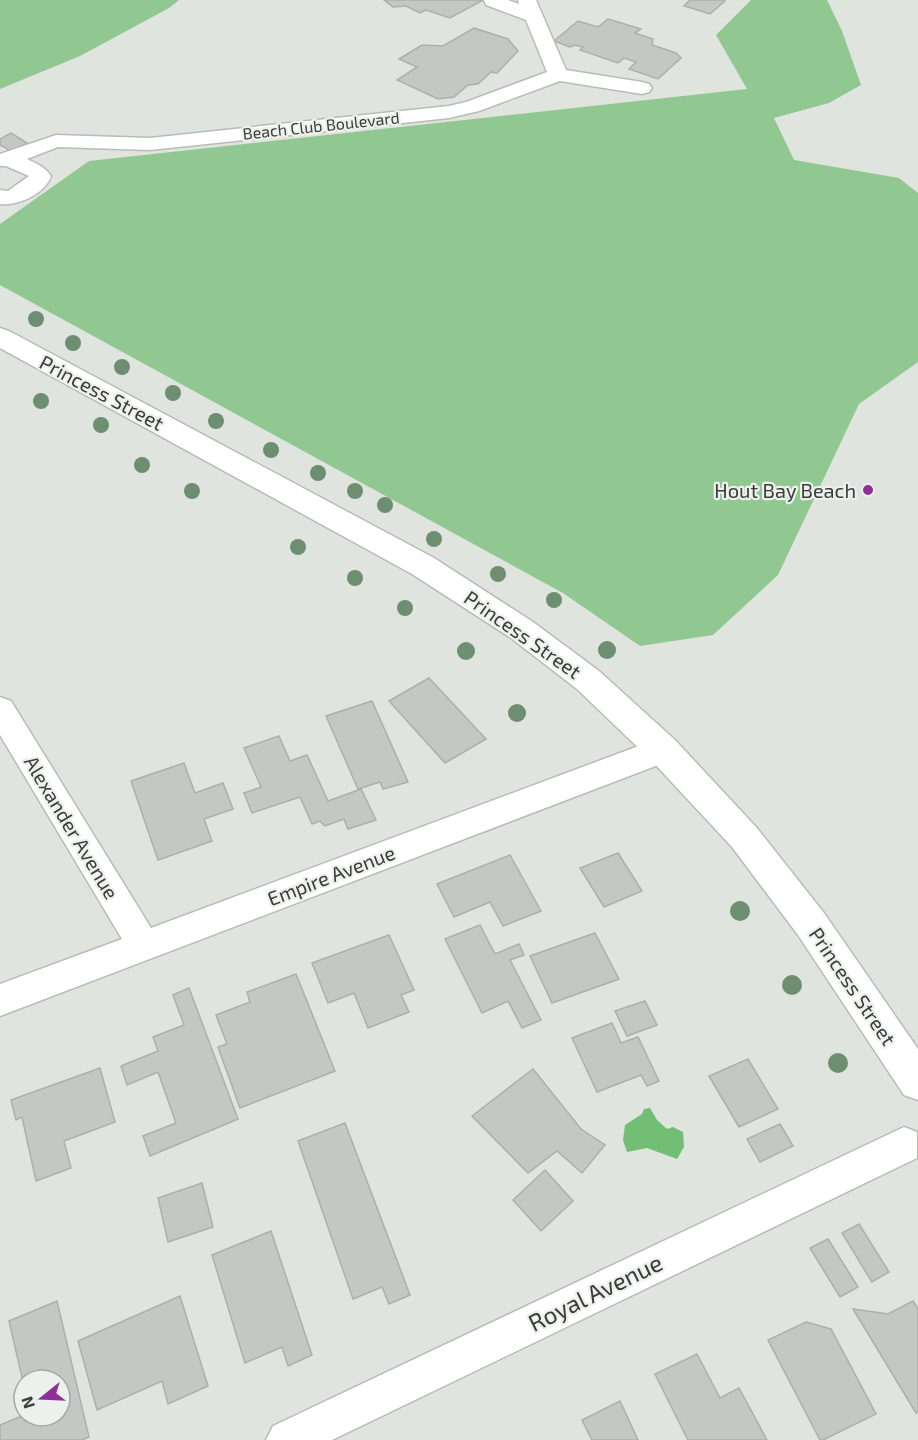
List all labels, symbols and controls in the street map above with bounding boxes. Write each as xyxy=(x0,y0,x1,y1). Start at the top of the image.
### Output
street label: Beach Club Boulevard xyxy=(242,107,400,143)
street label: Princess Street xyxy=(36,349,169,435)
place label: Hout Bay Beach xyxy=(714,478,856,502)
marker: Hout Bay Beach xyxy=(861,483,875,497)
street label: Princess Street xyxy=(460,585,586,683)
street label: Alexander Avenue xyxy=(20,751,124,903)
street label: Empire Avenue xyxy=(264,840,398,910)
street label: Princess Street xyxy=(805,922,901,1050)
street label: Royal Avenue xyxy=(523,1247,667,1337)
north arrow xyxy=(12,1368,72,1428)
text: N xyxy=(16,1394,38,1411)

